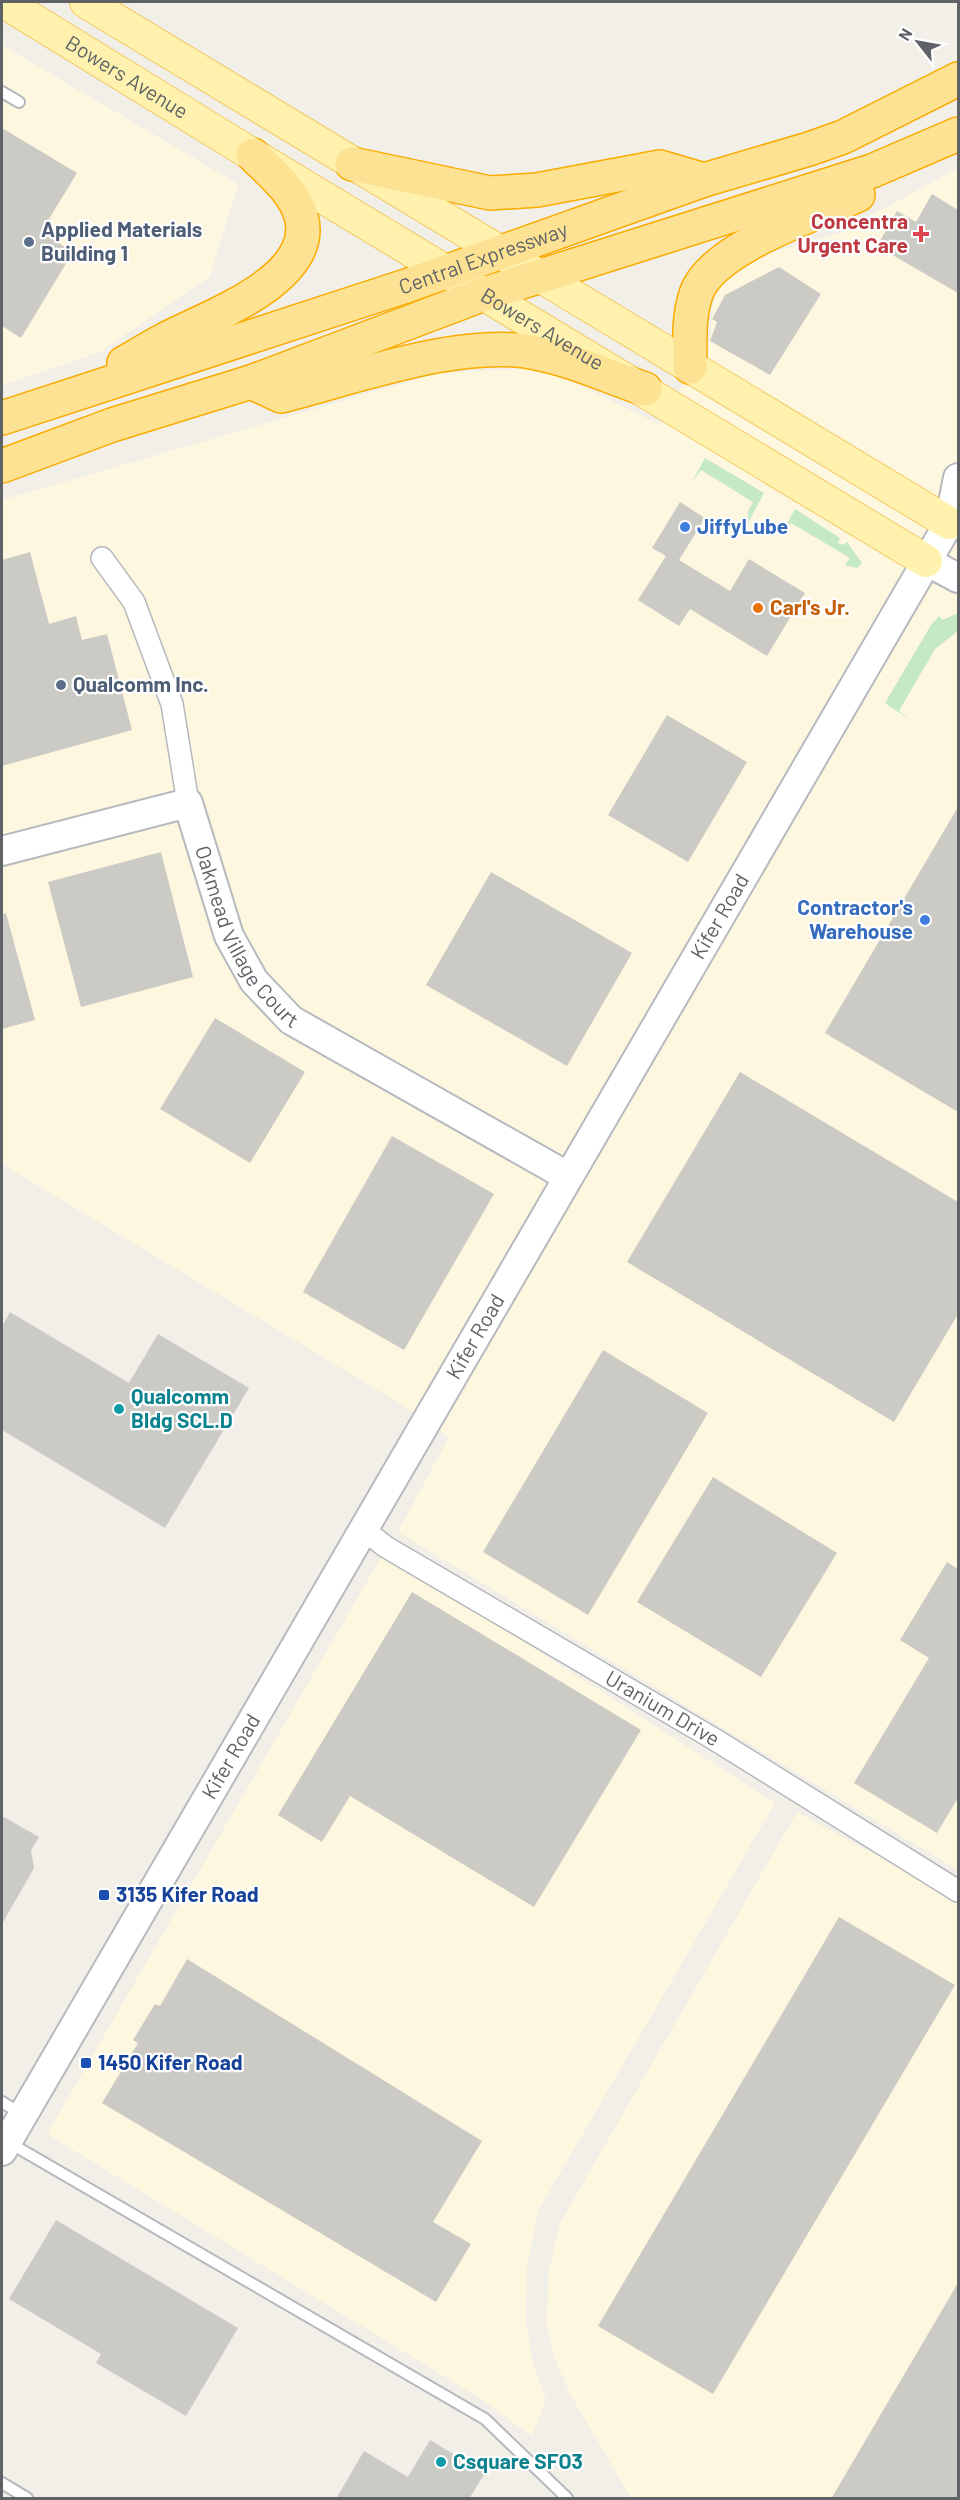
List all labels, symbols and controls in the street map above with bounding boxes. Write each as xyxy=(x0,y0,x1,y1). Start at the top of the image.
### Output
north arrow xyxy=(888,12,948,72)
text: N xyxy=(894,25,916,43)
street label: Bowers Avenue xyxy=(62,29,193,123)
place label: Concentra Urgent Care xyxy=(797,208,908,257)
street label: Central Expressway xyxy=(395,215,571,299)
place label: Applied Materials Building 1 xyxy=(41,216,202,265)
marker: Concentra Urgent Care xyxy=(912,225,930,243)
marker: Applied Materials Building 1 xyxy=(22,235,36,249)
street label: Bowers Avenue xyxy=(477,282,609,375)
place label: JiffyLube xyxy=(697,513,788,538)
marker: JiffyLube xyxy=(678,520,692,534)
place label: Carl's Jr. xyxy=(770,594,850,619)
marker: Carl's Jr. xyxy=(751,601,765,615)
place label: Qualcomm Inc. xyxy=(73,671,209,696)
marker: Qualcomm Inc. xyxy=(54,678,68,692)
street label: Oakmead Village Court xyxy=(191,842,303,1032)
street label: Kifer Road xyxy=(684,869,753,963)
place label: Contractor's Warehouse xyxy=(797,894,913,943)
marker: Contractor's Warehouse xyxy=(918,913,932,927)
street label: Kifer Road xyxy=(440,1289,509,1383)
place label: Qualcomm Bldg SCL.D xyxy=(131,1383,233,1432)
marker: Qualcomm Bldg SCL.D xyxy=(112,1402,126,1416)
street label: Uranium Drive xyxy=(601,1664,725,1751)
street label: Kifer Road xyxy=(195,1709,264,1803)
place label: 3135 Kifer Road xyxy=(116,1881,259,1906)
marker: 3135 Kifer Road xyxy=(97,1888,111,1902)
place label: 1450 Kifer Road xyxy=(98,2049,243,2074)
marker: 1450 Kifer Road xyxy=(79,2056,93,2070)
place label: Csquare SFO3 xyxy=(453,2448,583,2473)
marker: Csquare SFO3 xyxy=(434,2455,448,2469)

